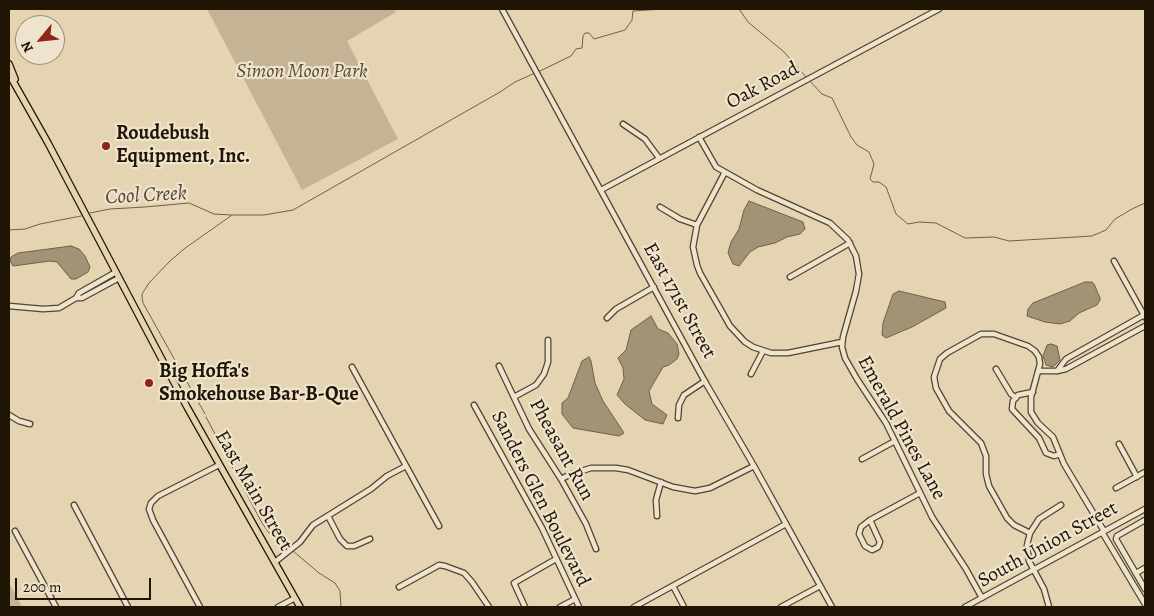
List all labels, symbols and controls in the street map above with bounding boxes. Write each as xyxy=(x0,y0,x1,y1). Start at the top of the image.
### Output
north arrow xyxy=(15,15,65,65)
text: N xyxy=(16,38,38,56)
street label: Oak Road xyxy=(723,57,803,115)
park label: Simon Moon Park xyxy=(236,60,368,84)
place label: Roudebush Equipment, Inc. xyxy=(116,122,250,169)
marker: Roudebush Equipment, Inc. xyxy=(100,140,112,152)
water label: Cool Creek xyxy=(105,181,187,211)
street label: East 171st Street xyxy=(637,239,721,363)
street label: Emerald Pines Lane xyxy=(851,352,951,504)
place label: Big Hoffa's Smokehouse Bar-B-Que xyxy=(159,360,359,407)
marker: Big Hoffa's Smokehouse Bar-B-Que xyxy=(143,377,155,389)
street label: Pheasant Run xyxy=(523,395,599,505)
street label: Sanders Glen Boulevard xyxy=(485,407,595,591)
street label: East Main Street xyxy=(209,426,297,556)
street label: South Union Street xyxy=(974,497,1122,593)
scale bar xyxy=(18,568,154,600)
text: 200 m xyxy=(23,577,62,597)

